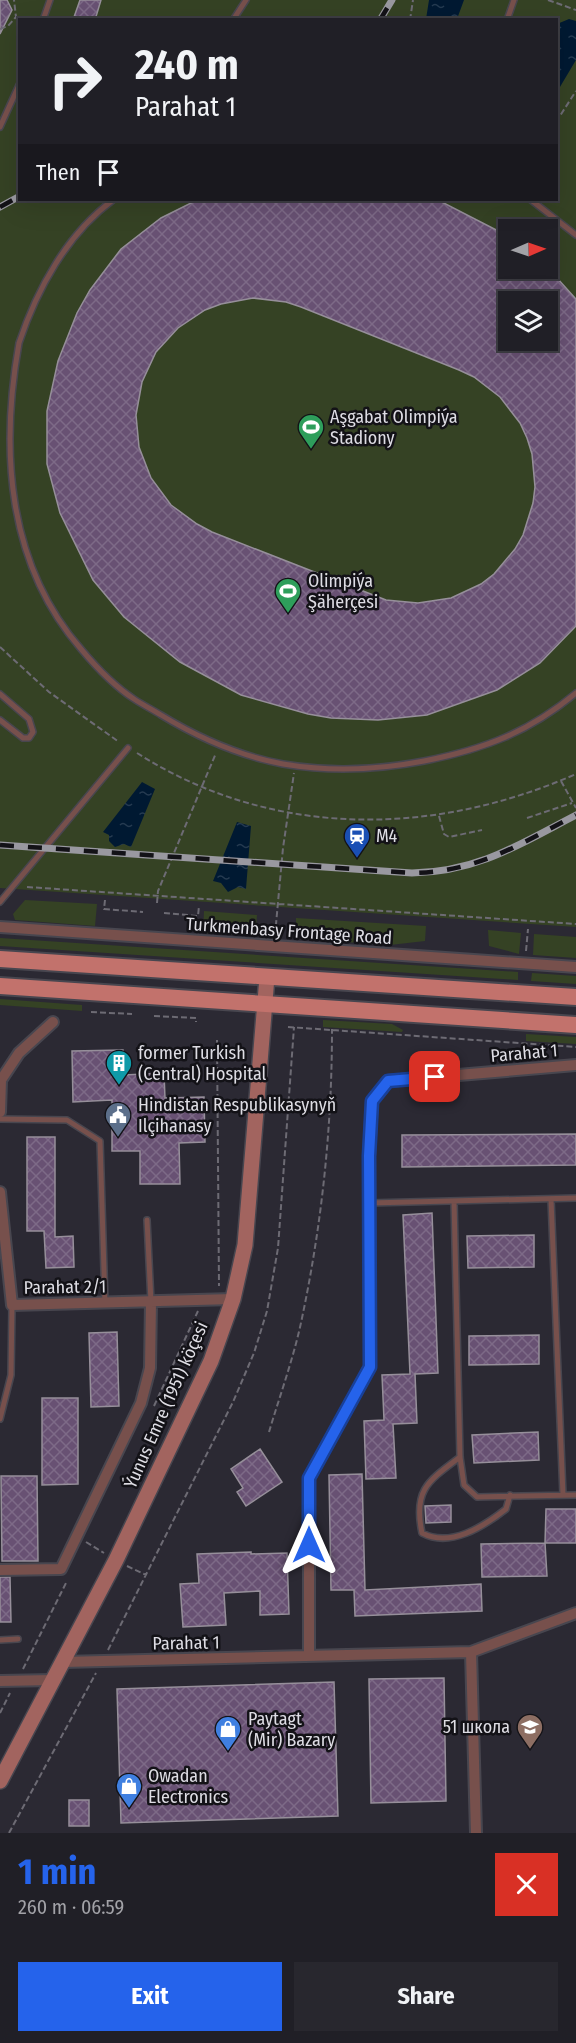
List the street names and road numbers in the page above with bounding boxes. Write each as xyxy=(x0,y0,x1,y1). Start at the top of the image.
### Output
street label: Turkmenbasy Frontage Road xyxy=(185,913,393,949)
street label: Parahat 1 xyxy=(490,1039,558,1067)
street label: Parahat 2/1 xyxy=(24,1275,106,1299)
street label: Ýunus Emre (1951) köçesi xyxy=(118,1318,213,1492)
street label: Parahat 1 xyxy=(152,1631,220,1655)

